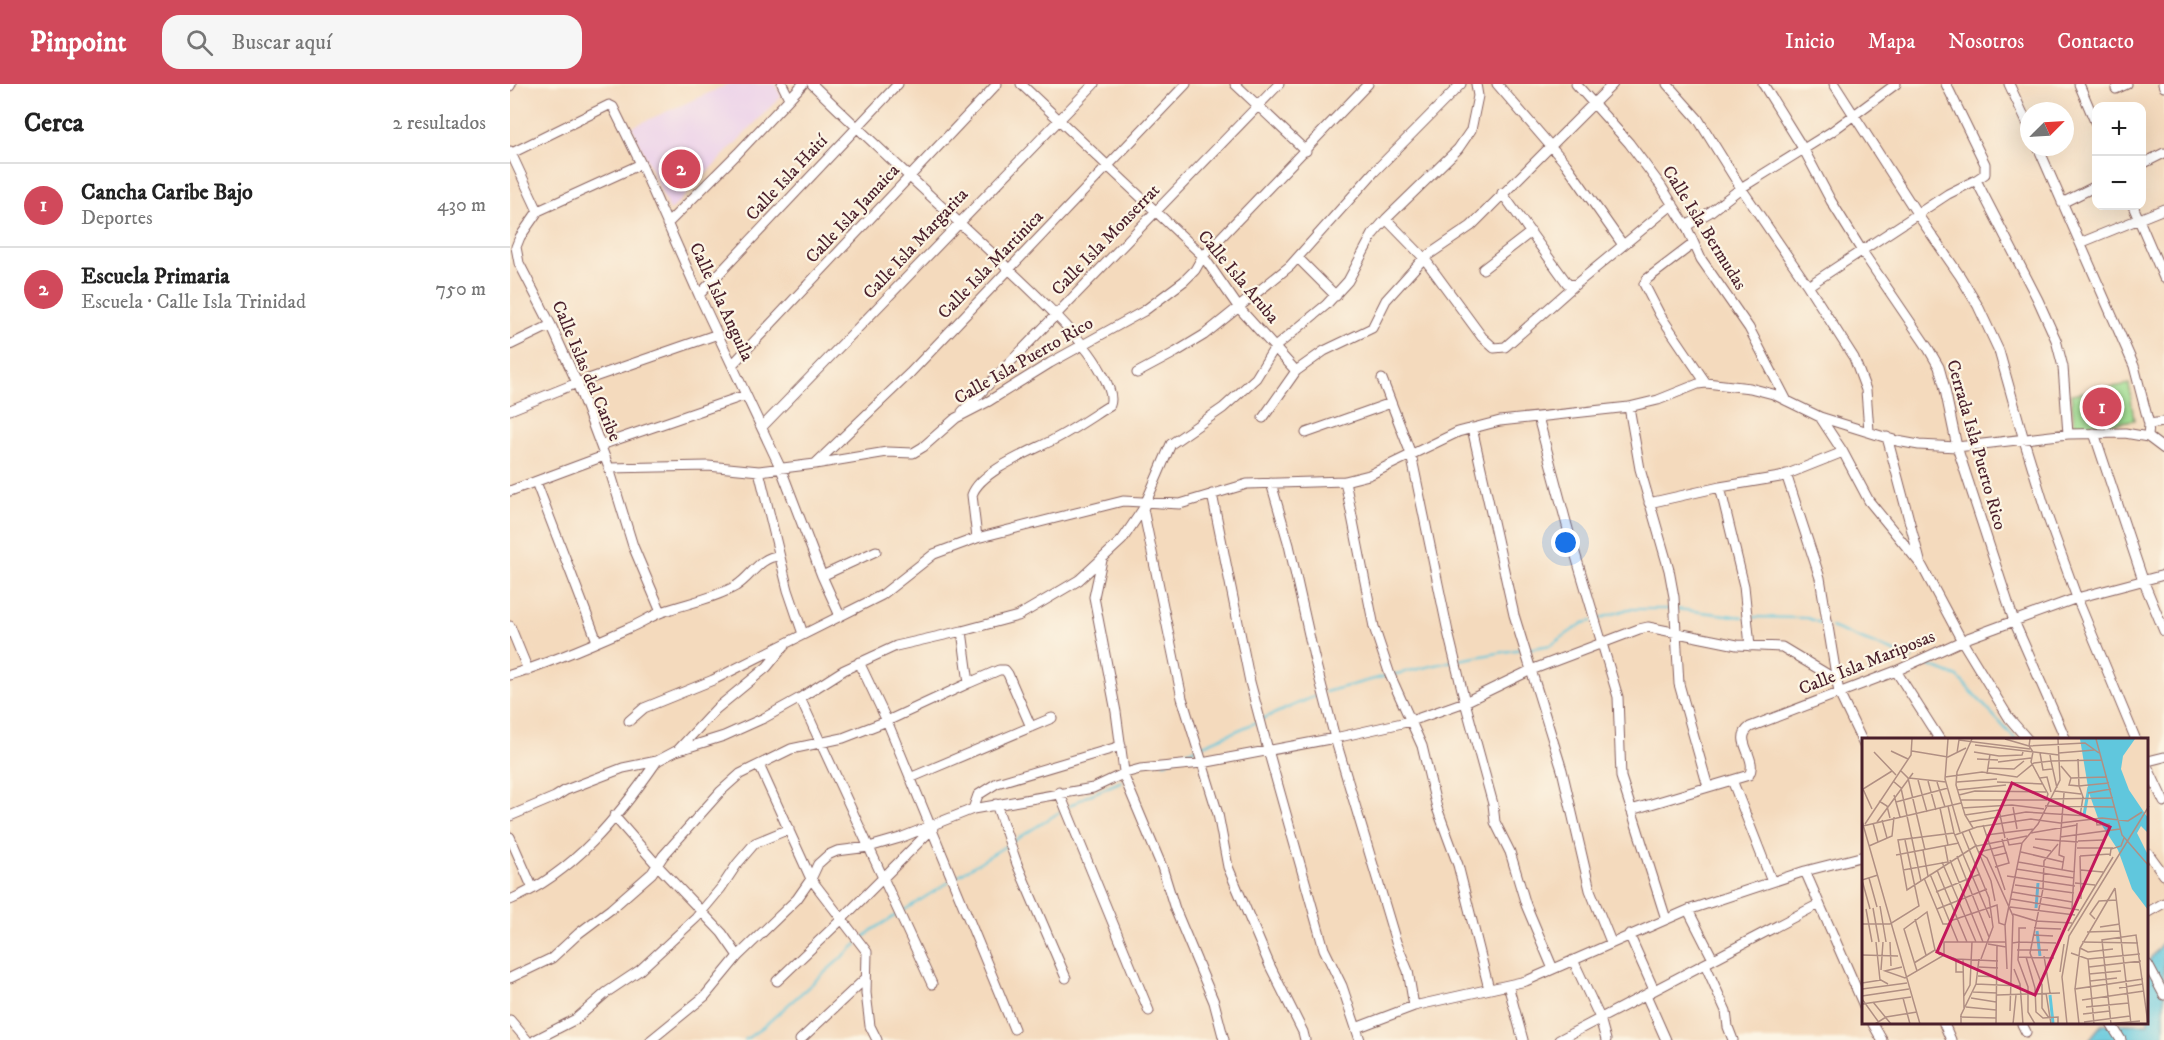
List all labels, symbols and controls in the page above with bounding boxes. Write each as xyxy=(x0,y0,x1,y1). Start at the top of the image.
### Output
search box xyxy=(162,15,582,69)
text: Pinpoint xyxy=(30,25,126,60)
icon: search xyxy=(183,26,216,59)
text: Buscar aquí xyxy=(231,29,332,56)
text: Inicio xyxy=(1785,29,1835,55)
text: Mapa xyxy=(1868,29,1915,55)
text: Nosotros xyxy=(1948,29,2024,55)
text: Contacto xyxy=(2057,29,2134,55)
north arrow xyxy=(2020,102,2074,156)
map controls xyxy=(2092,102,2146,210)
button: + xyxy=(2092,102,2146,156)
text: Cerca xyxy=(24,107,84,140)
text: 2 resultados xyxy=(393,111,486,136)
street label: Calle Isla Haití xyxy=(742,129,833,226)
pin: 2 xyxy=(662,146,700,191)
button: − xyxy=(2092,156,2146,210)
street label: Calle Isla Jamaica xyxy=(801,160,905,268)
street label: Calle Isla Bermudas xyxy=(1657,162,1751,294)
text: Cancha Caribe Bajo xyxy=(81,179,253,206)
street label: Calle Isla Monserrat xyxy=(1047,179,1165,300)
street label: Calle Isla Margarita xyxy=(859,184,973,304)
text: 1 xyxy=(40,193,47,218)
text: 430 m xyxy=(437,193,486,218)
text: Deportes xyxy=(81,206,153,231)
street label: Calle Isla Martinica xyxy=(934,206,1049,324)
street label: Calle Isla Aruba xyxy=(1193,226,1284,328)
street label: Calle Isla Anguila xyxy=(684,239,758,365)
text: Escuela Primaria xyxy=(81,263,230,290)
text: 2 xyxy=(39,277,48,302)
text: 750 m xyxy=(436,277,486,302)
text: Escuela · Calle Isla Trinidad xyxy=(81,290,306,315)
street label: Calle Islas del Caribe xyxy=(546,297,626,445)
street label: Calle Isla Puerto Rico xyxy=(951,312,1098,410)
street label: Cerrada Isla Puerto Rico xyxy=(1941,357,2011,533)
pin: 1 xyxy=(2082,384,2122,430)
your location xyxy=(1551,528,1580,557)
street label: Calle Isla Mariposas xyxy=(1796,626,1938,700)
inset map xyxy=(1862,738,2149,1025)

